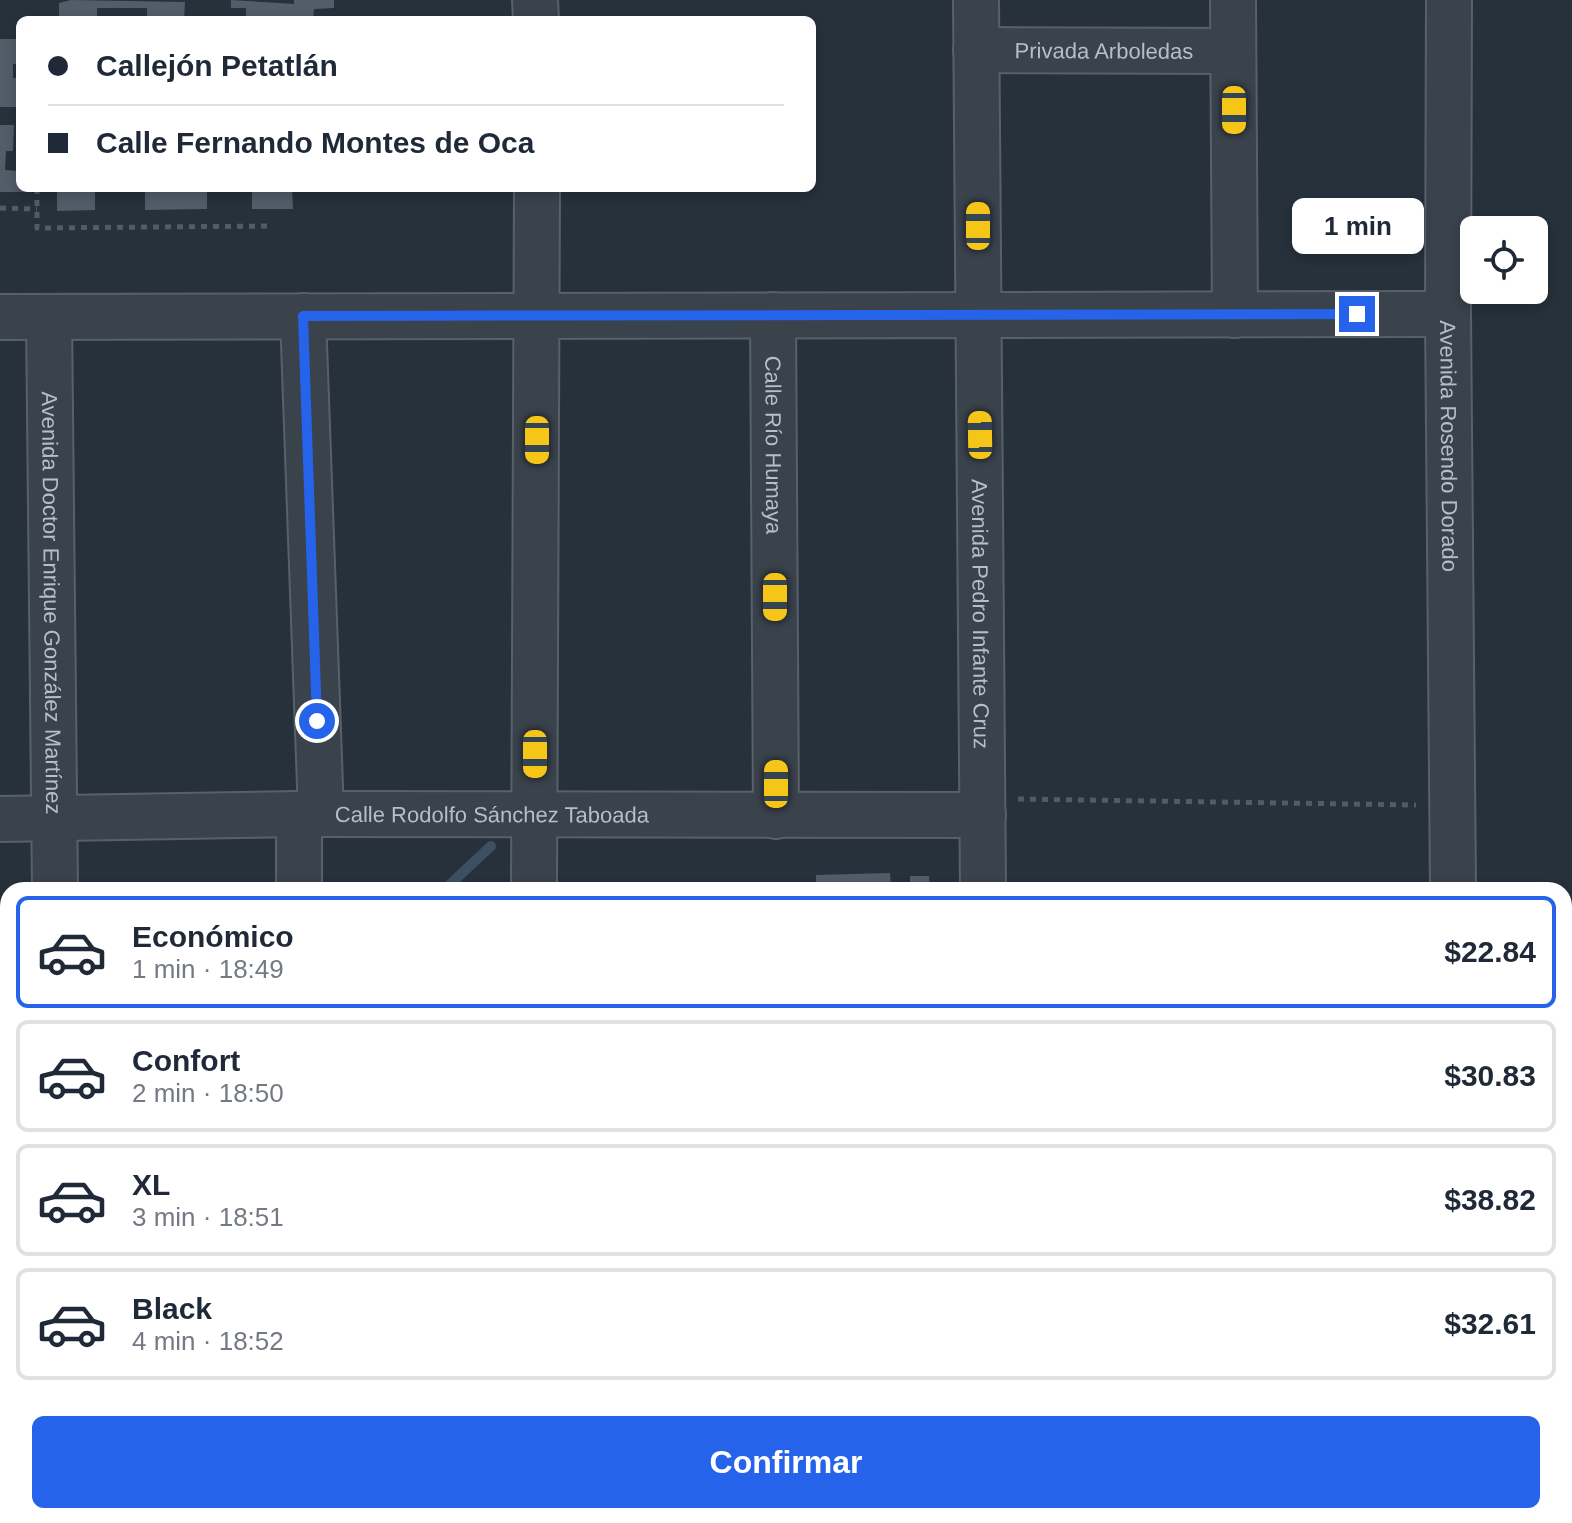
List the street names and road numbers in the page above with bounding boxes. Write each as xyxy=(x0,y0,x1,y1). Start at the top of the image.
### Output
street label: Privada Arboledas xyxy=(1015,38,1193,63)
street label: Avenida Rosendo Dorado xyxy=(1436,320,1463,572)
street label: Calle Río Humaya xyxy=(761,356,787,535)
street label: Avenida Doctor Enrique González Martínez xyxy=(37,391,67,815)
street label: Avenida Pedro Infante Cruz xyxy=(967,479,994,749)
street label: Calle Rodolfo Sánchez Taboada xyxy=(335,802,650,827)

